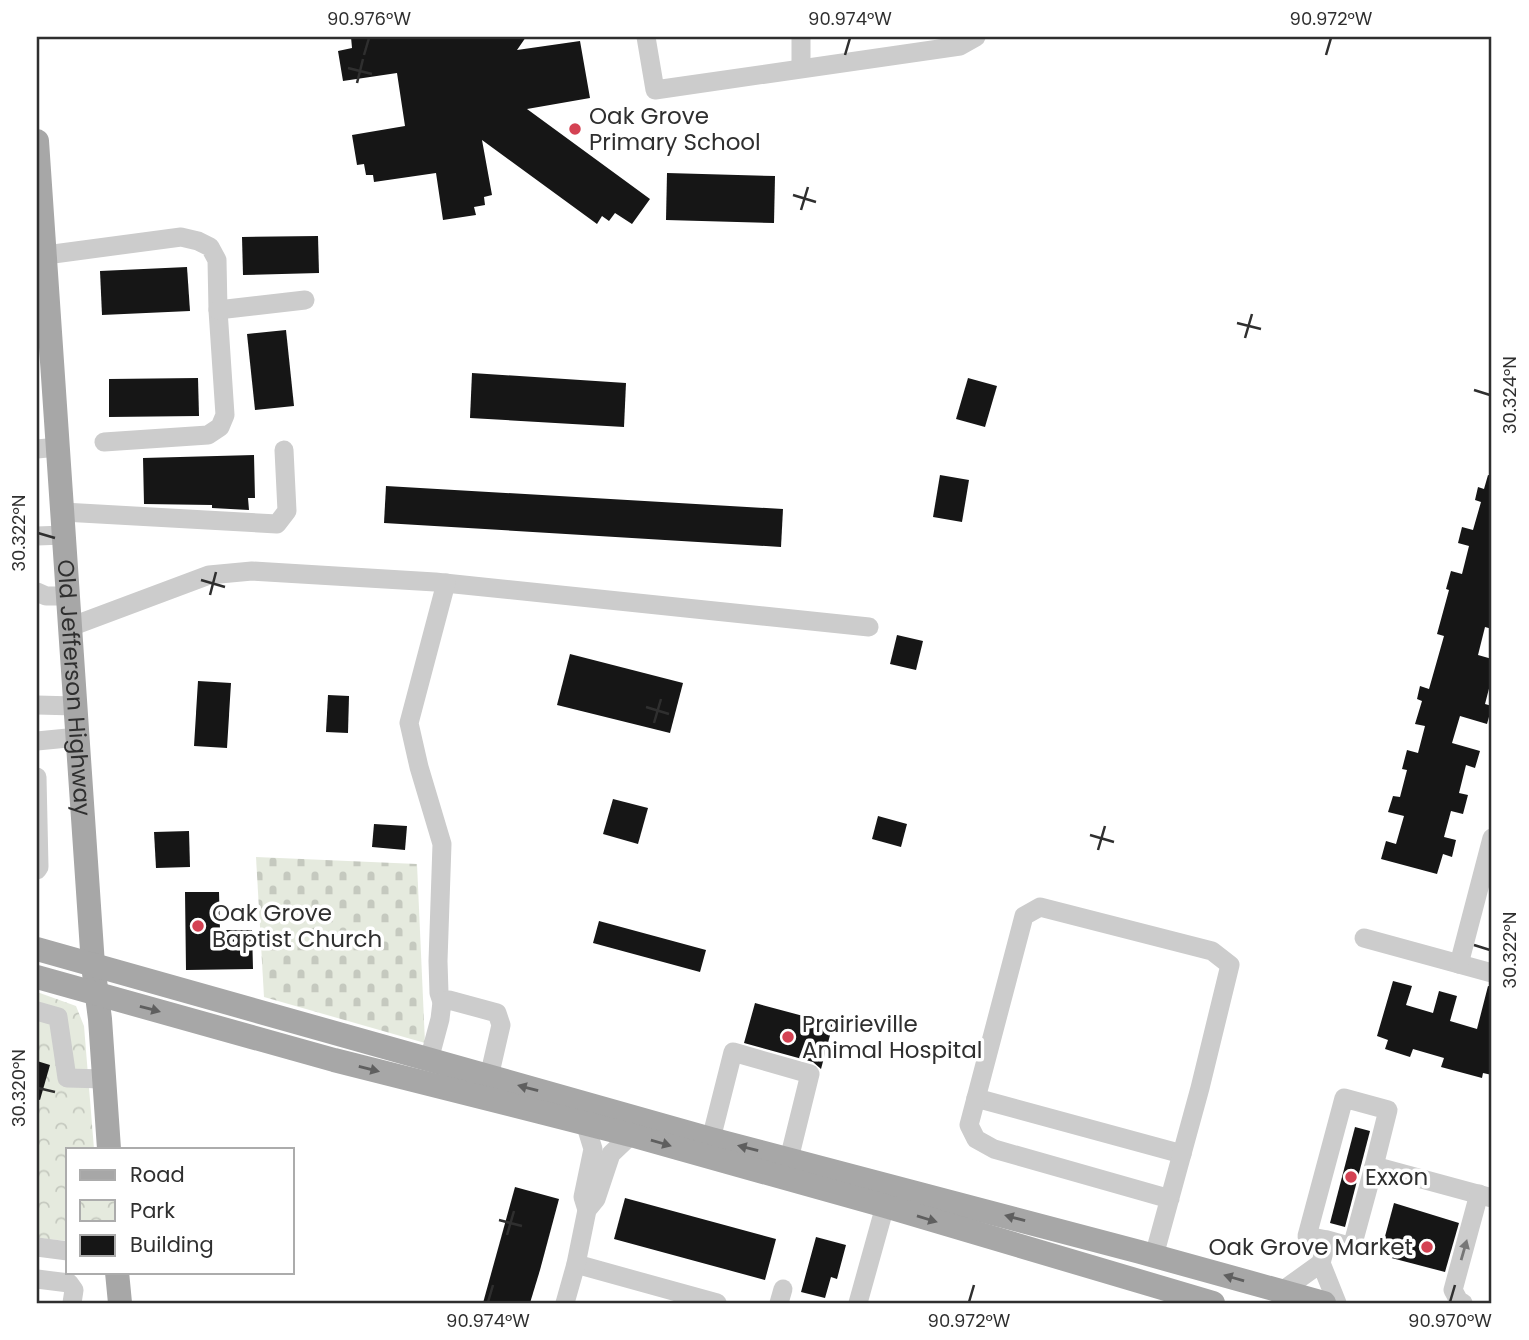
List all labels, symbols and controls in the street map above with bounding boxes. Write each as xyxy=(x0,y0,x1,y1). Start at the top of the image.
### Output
text: 90.976°W xyxy=(327,6,411,31)
text: 90.974°W xyxy=(808,6,892,31)
text: 90.972°W xyxy=(1290,6,1373,31)
place label: Oak Grove Primary School xyxy=(589,100,761,158)
marker: Oak Grove Primary School xyxy=(567,121,583,137)
text: 30.324°N xyxy=(1497,356,1522,434)
text: 30.322°N xyxy=(6,494,31,572)
street label: Old Jefferson Highway xyxy=(49,559,99,817)
place label: Oak Grove Baptist Church xyxy=(212,897,382,955)
text: 30.322°N xyxy=(1497,911,1522,989)
marker: Oak Grove Baptist Church xyxy=(190,918,206,934)
one-way arrow xyxy=(139,1004,161,1015)
place label: Prairieville Animal Hospital xyxy=(802,1008,982,1066)
marker: Prairieville Animal Hospital xyxy=(780,1029,796,1045)
text: 30.320°N xyxy=(6,1049,31,1127)
one-way arrow xyxy=(358,1064,380,1075)
one-way arrow xyxy=(517,1082,539,1093)
one-way arrow xyxy=(650,1139,671,1149)
one-way arrow xyxy=(736,1142,758,1153)
legend xyxy=(66,1148,294,1274)
text: Road xyxy=(130,1160,185,1189)
place label: Exxon xyxy=(1365,1161,1428,1193)
marker: Exxon xyxy=(1343,1169,1359,1185)
text: Park xyxy=(130,1196,175,1225)
one-way arrow xyxy=(1004,1212,1026,1223)
one-way arrow xyxy=(916,1214,937,1224)
text: Building xyxy=(130,1230,214,1259)
place label: Oak Grove Market xyxy=(1208,1231,1413,1263)
marker: Oak Grove Market xyxy=(1419,1239,1435,1255)
one-way arrow xyxy=(1459,1239,1470,1261)
one-way arrow xyxy=(1223,1272,1245,1283)
text: 90.974°W xyxy=(446,1308,530,1333)
text: 90.972°W xyxy=(928,1308,1011,1333)
text: 90.970°W xyxy=(1408,1308,1492,1333)

